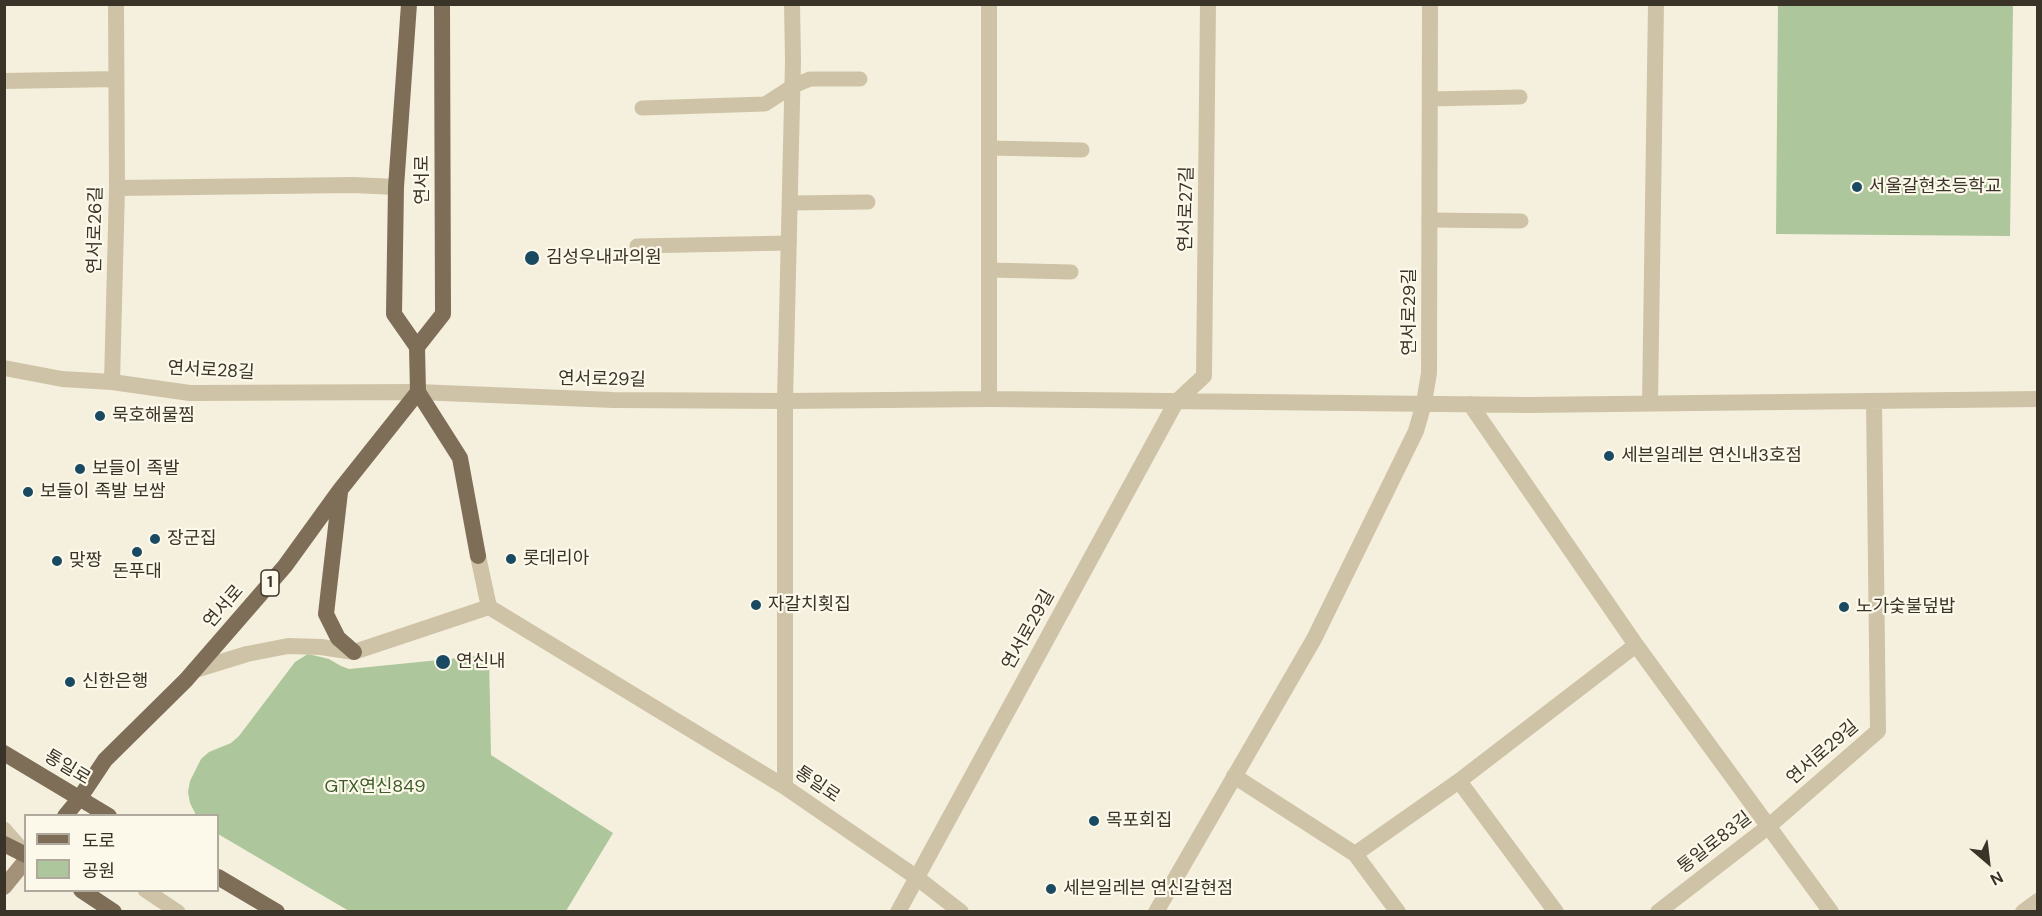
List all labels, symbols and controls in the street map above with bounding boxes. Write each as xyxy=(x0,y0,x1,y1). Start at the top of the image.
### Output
street label: 연서로 xyxy=(412,155,434,205)
street label: 연서로27길 xyxy=(1175,166,1199,252)
place label: 서울갈현초등학교 xyxy=(1869,176,2001,198)
marker: 서울갈현초등학교 xyxy=(1850,180,1864,194)
street label: 연서로26길 xyxy=(84,186,108,274)
place label: 김성우내과의원 xyxy=(546,247,662,269)
marker: 김성우내과의원 xyxy=(523,249,541,267)
street label: 연서로29길 xyxy=(1399,268,1421,356)
street label: 연서로28길 xyxy=(167,358,255,384)
street label: 연서로29길 xyxy=(558,368,646,392)
place label: 묵호해물찜 xyxy=(112,405,195,427)
marker: 묵호해물찜 xyxy=(93,409,107,423)
place label: 세븐일레븐 연신내3호점 xyxy=(1621,445,1802,467)
marker: 세븐일레븐 연신내3호점 xyxy=(1602,449,1616,463)
place label: 보들이 족발 xyxy=(92,458,180,480)
marker: 보들이 족발 xyxy=(73,462,87,476)
place label: 보들이 족발 보쌈 xyxy=(40,481,165,503)
marker: 보들이 족발 보쌈 xyxy=(21,485,35,499)
place label: 장군집 xyxy=(167,528,217,550)
marker: 장군집 xyxy=(148,532,162,546)
marker: 돈푸대 xyxy=(130,545,144,559)
place label: 롯데리아 xyxy=(523,548,589,570)
place label: 맞짱 xyxy=(69,550,102,572)
marker: 롯데리아 xyxy=(504,552,518,566)
marker: 맞짱 xyxy=(50,554,64,568)
place label: 돈푸대 xyxy=(112,561,162,583)
road number: 1 xyxy=(261,570,279,596)
street label: 연서로 xyxy=(200,581,248,633)
street label: 연서로29길 xyxy=(998,586,1060,674)
place label: 자갈치횟집 xyxy=(768,594,851,616)
place label: 노가숯불덮밥 xyxy=(1856,596,1955,618)
marker: 자갈치횟집 xyxy=(749,598,763,612)
marker: 노가숯불덮밥 xyxy=(1837,600,1851,614)
place label: 연신내 xyxy=(456,651,506,673)
marker: 연신내 xyxy=(434,653,452,671)
place label: 신한은행 xyxy=(82,671,148,693)
marker: 신한은행 xyxy=(63,675,77,689)
street label: 연서로29길 xyxy=(1783,716,1863,790)
street label: 통일로 xyxy=(40,746,94,790)
street label: 통일로 xyxy=(790,762,844,808)
park label: GTX연신849 xyxy=(325,776,425,798)
street label: 통일로83길 xyxy=(1674,807,1756,879)
place label: 목포회집 xyxy=(1106,810,1172,832)
legend xyxy=(24,814,219,892)
marker: 목포회집 xyxy=(1087,814,1101,828)
text: 도로 xyxy=(82,829,115,853)
north arrow xyxy=(1958,832,2018,892)
text: 공원 xyxy=(82,859,115,883)
text: N xyxy=(1987,866,2007,890)
place label: 세븐일레븐 연신갈현점 xyxy=(1063,878,1233,900)
marker: 세븐일레븐 연신갈현점 xyxy=(1044,882,1058,896)

